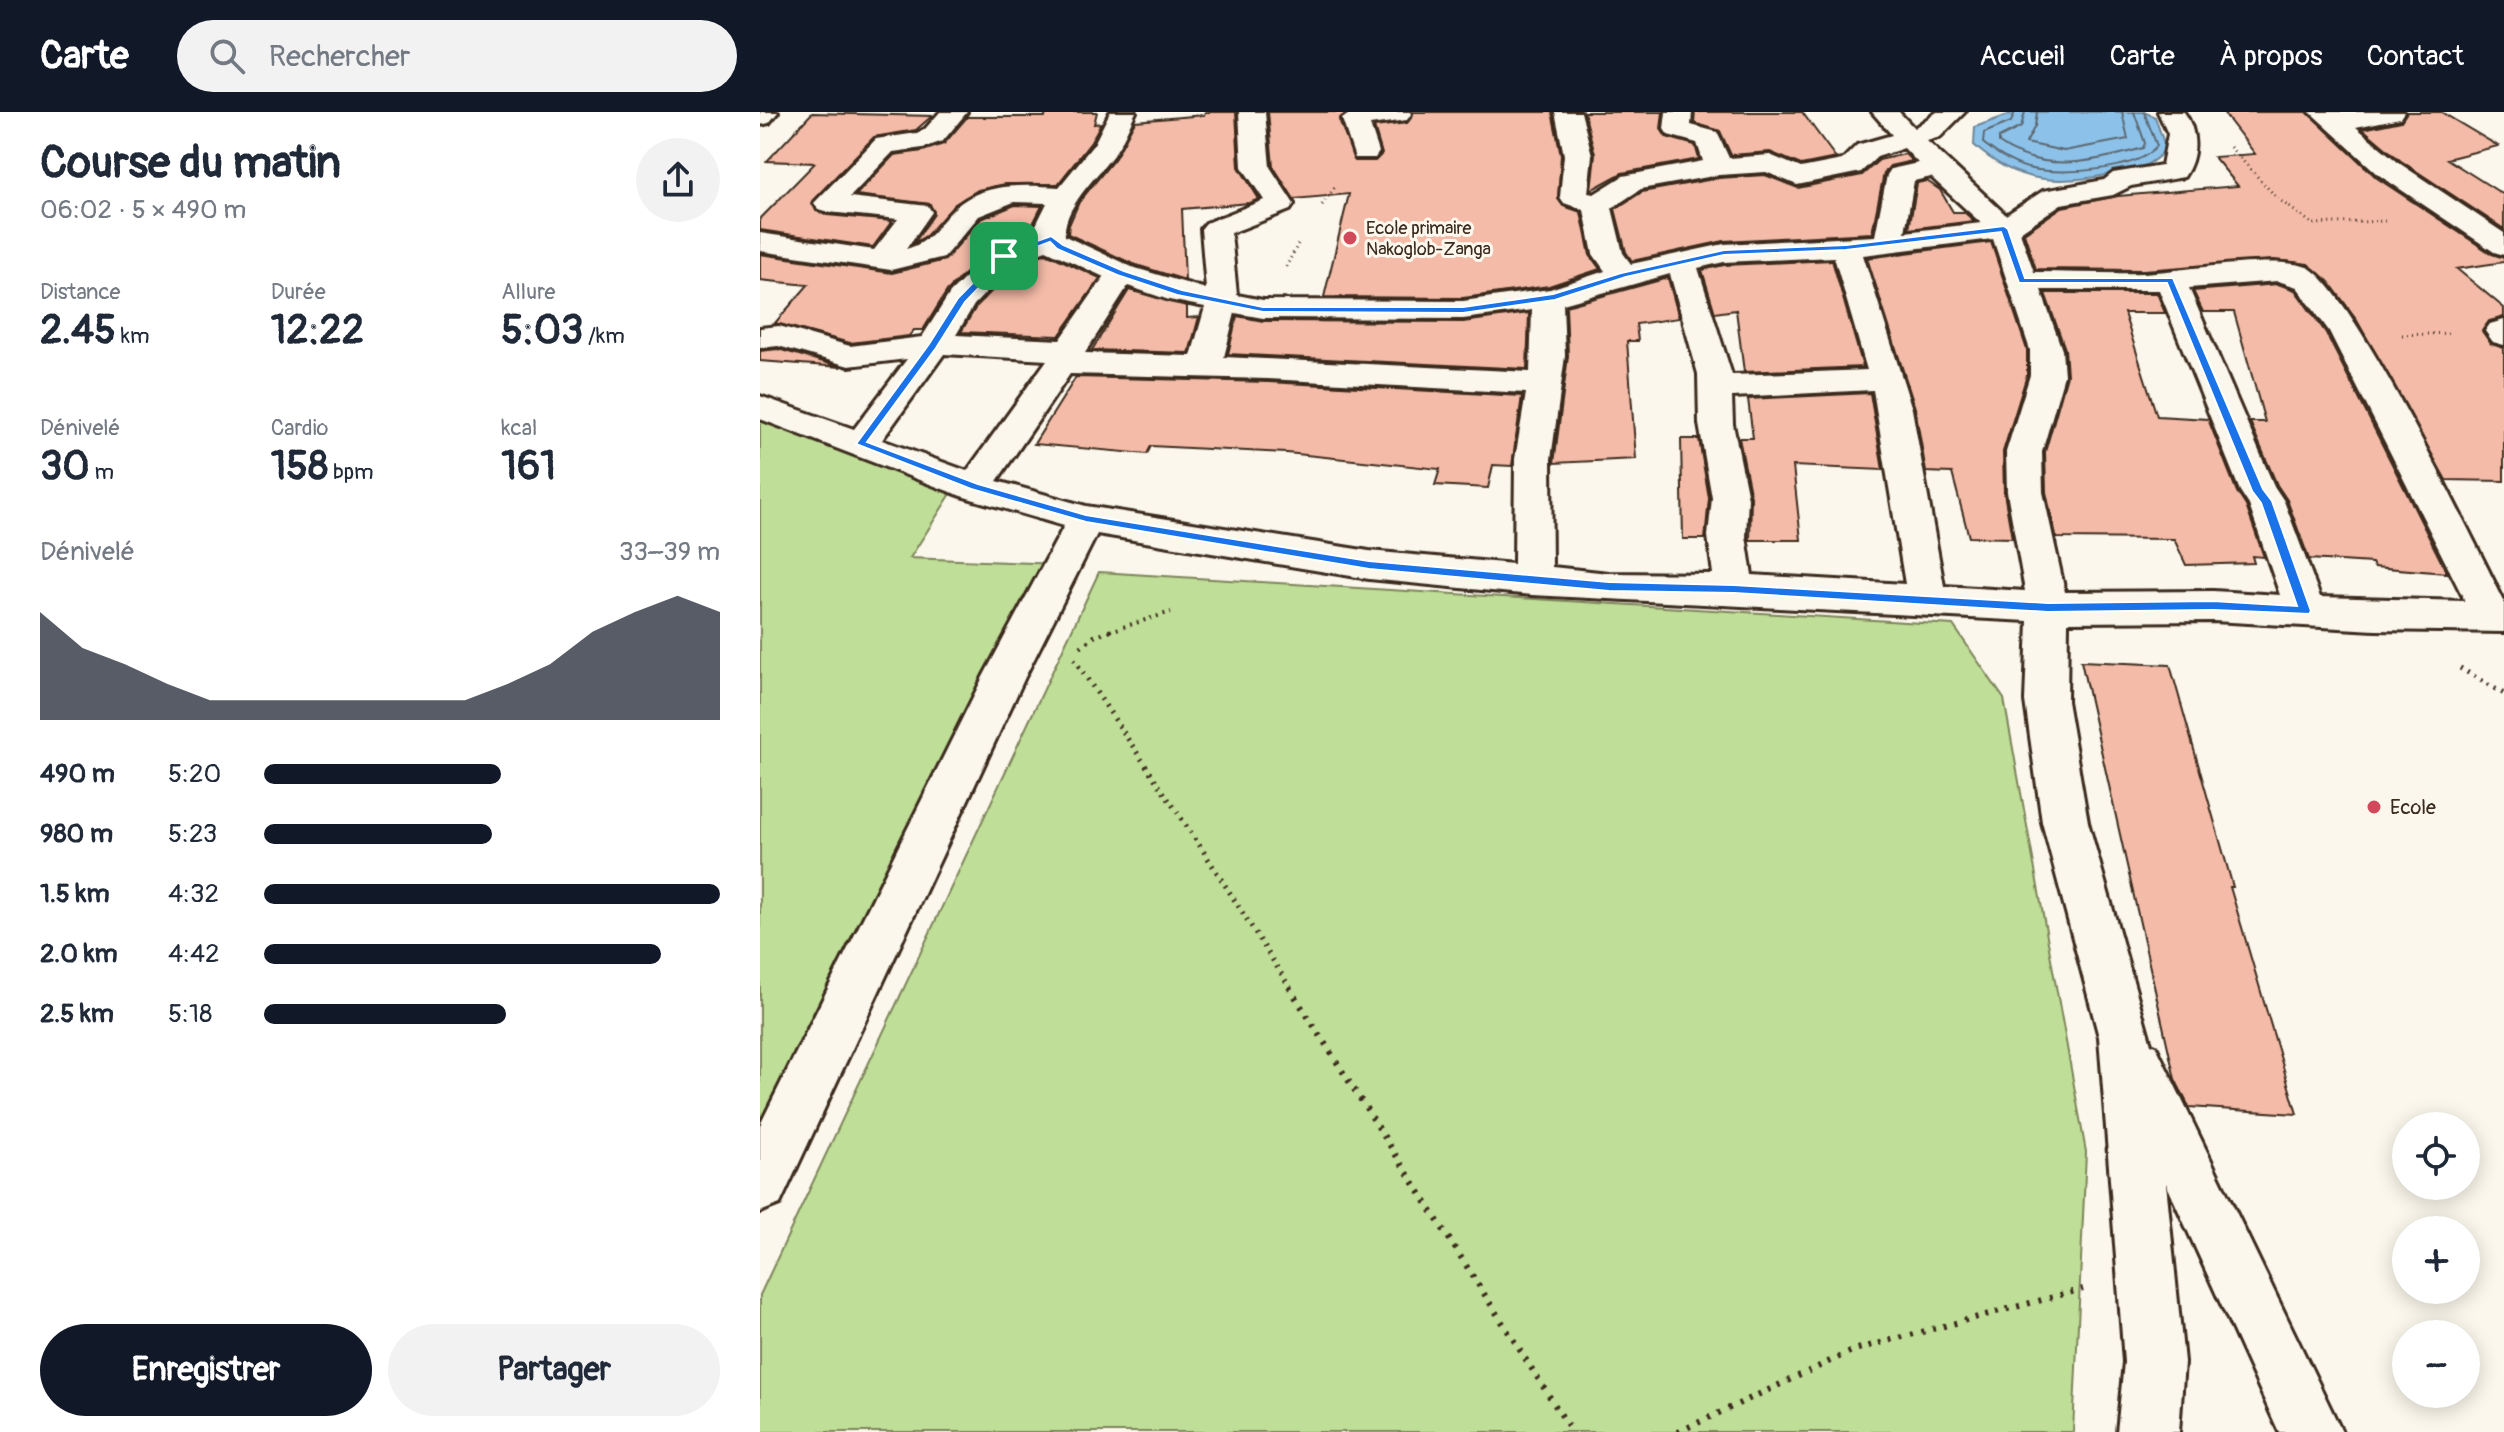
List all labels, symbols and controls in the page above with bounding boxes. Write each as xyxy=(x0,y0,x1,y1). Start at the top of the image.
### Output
search box xyxy=(177,20,737,92)
text: Carte xyxy=(40,32,129,80)
icon: search xyxy=(205,34,249,78)
text: Rechercher xyxy=(269,38,411,75)
text: Accueil xyxy=(1979,39,2066,74)
text: Carte xyxy=(2110,39,2175,74)
text: À propos xyxy=(2219,39,2323,74)
text: Contact xyxy=(2367,39,2464,74)
text: Course du matin xyxy=(40,136,341,191)
button: share xyxy=(636,138,720,222)
text: 06:02 · 5 × 490 m xyxy=(40,194,246,226)
place label: Ecole primaire Nakoglob-Zanga xyxy=(1366,217,1491,261)
pin xyxy=(970,222,1038,290)
marker: Ecole primaire Nakoglob-Zanga xyxy=(1341,229,1359,247)
icon: arrive xyxy=(982,234,1026,278)
text: Distance xyxy=(40,278,120,306)
text: Durée xyxy=(271,278,326,306)
text: Allure xyxy=(501,278,555,306)
text: 2.45 xyxy=(40,306,116,355)
text: 12:22 xyxy=(271,306,364,355)
text: 5:03 xyxy=(501,306,583,355)
text: km xyxy=(116,322,149,350)
text: /km xyxy=(583,322,625,350)
text: Dénivelé xyxy=(40,414,120,442)
text: Cardio xyxy=(271,414,328,442)
text: kcal xyxy=(501,414,537,442)
text: 30 xyxy=(40,442,90,491)
text: 158 xyxy=(271,442,328,491)
text: 161 xyxy=(501,442,556,491)
text: m xyxy=(90,458,114,486)
text: bpm xyxy=(328,458,374,486)
text: Dénivelé xyxy=(40,536,135,568)
text: 33–39 m xyxy=(619,536,720,568)
text: 490 m xyxy=(40,758,115,790)
text: 5:20 xyxy=(168,758,221,790)
place label: Ecole xyxy=(2390,795,2436,820)
marker: Ecole xyxy=(2365,798,2383,816)
text: 980 m xyxy=(40,818,113,850)
text: 5:23 xyxy=(168,818,217,850)
text: 1.5 km xyxy=(40,878,110,910)
text: 4:32 xyxy=(168,878,219,910)
text: 2.0 km xyxy=(40,938,118,970)
text: 4:42 xyxy=(168,938,220,970)
text: 2.5 km xyxy=(40,998,114,1030)
text: 5:18 xyxy=(168,998,212,1030)
map controls xyxy=(2392,1112,2480,1408)
button: locate xyxy=(2392,1112,2480,1200)
button: + xyxy=(2392,1216,2480,1304)
button: − xyxy=(2392,1320,2480,1408)
button: Enregistrer xyxy=(40,1324,372,1416)
button: Partager xyxy=(388,1324,720,1416)

